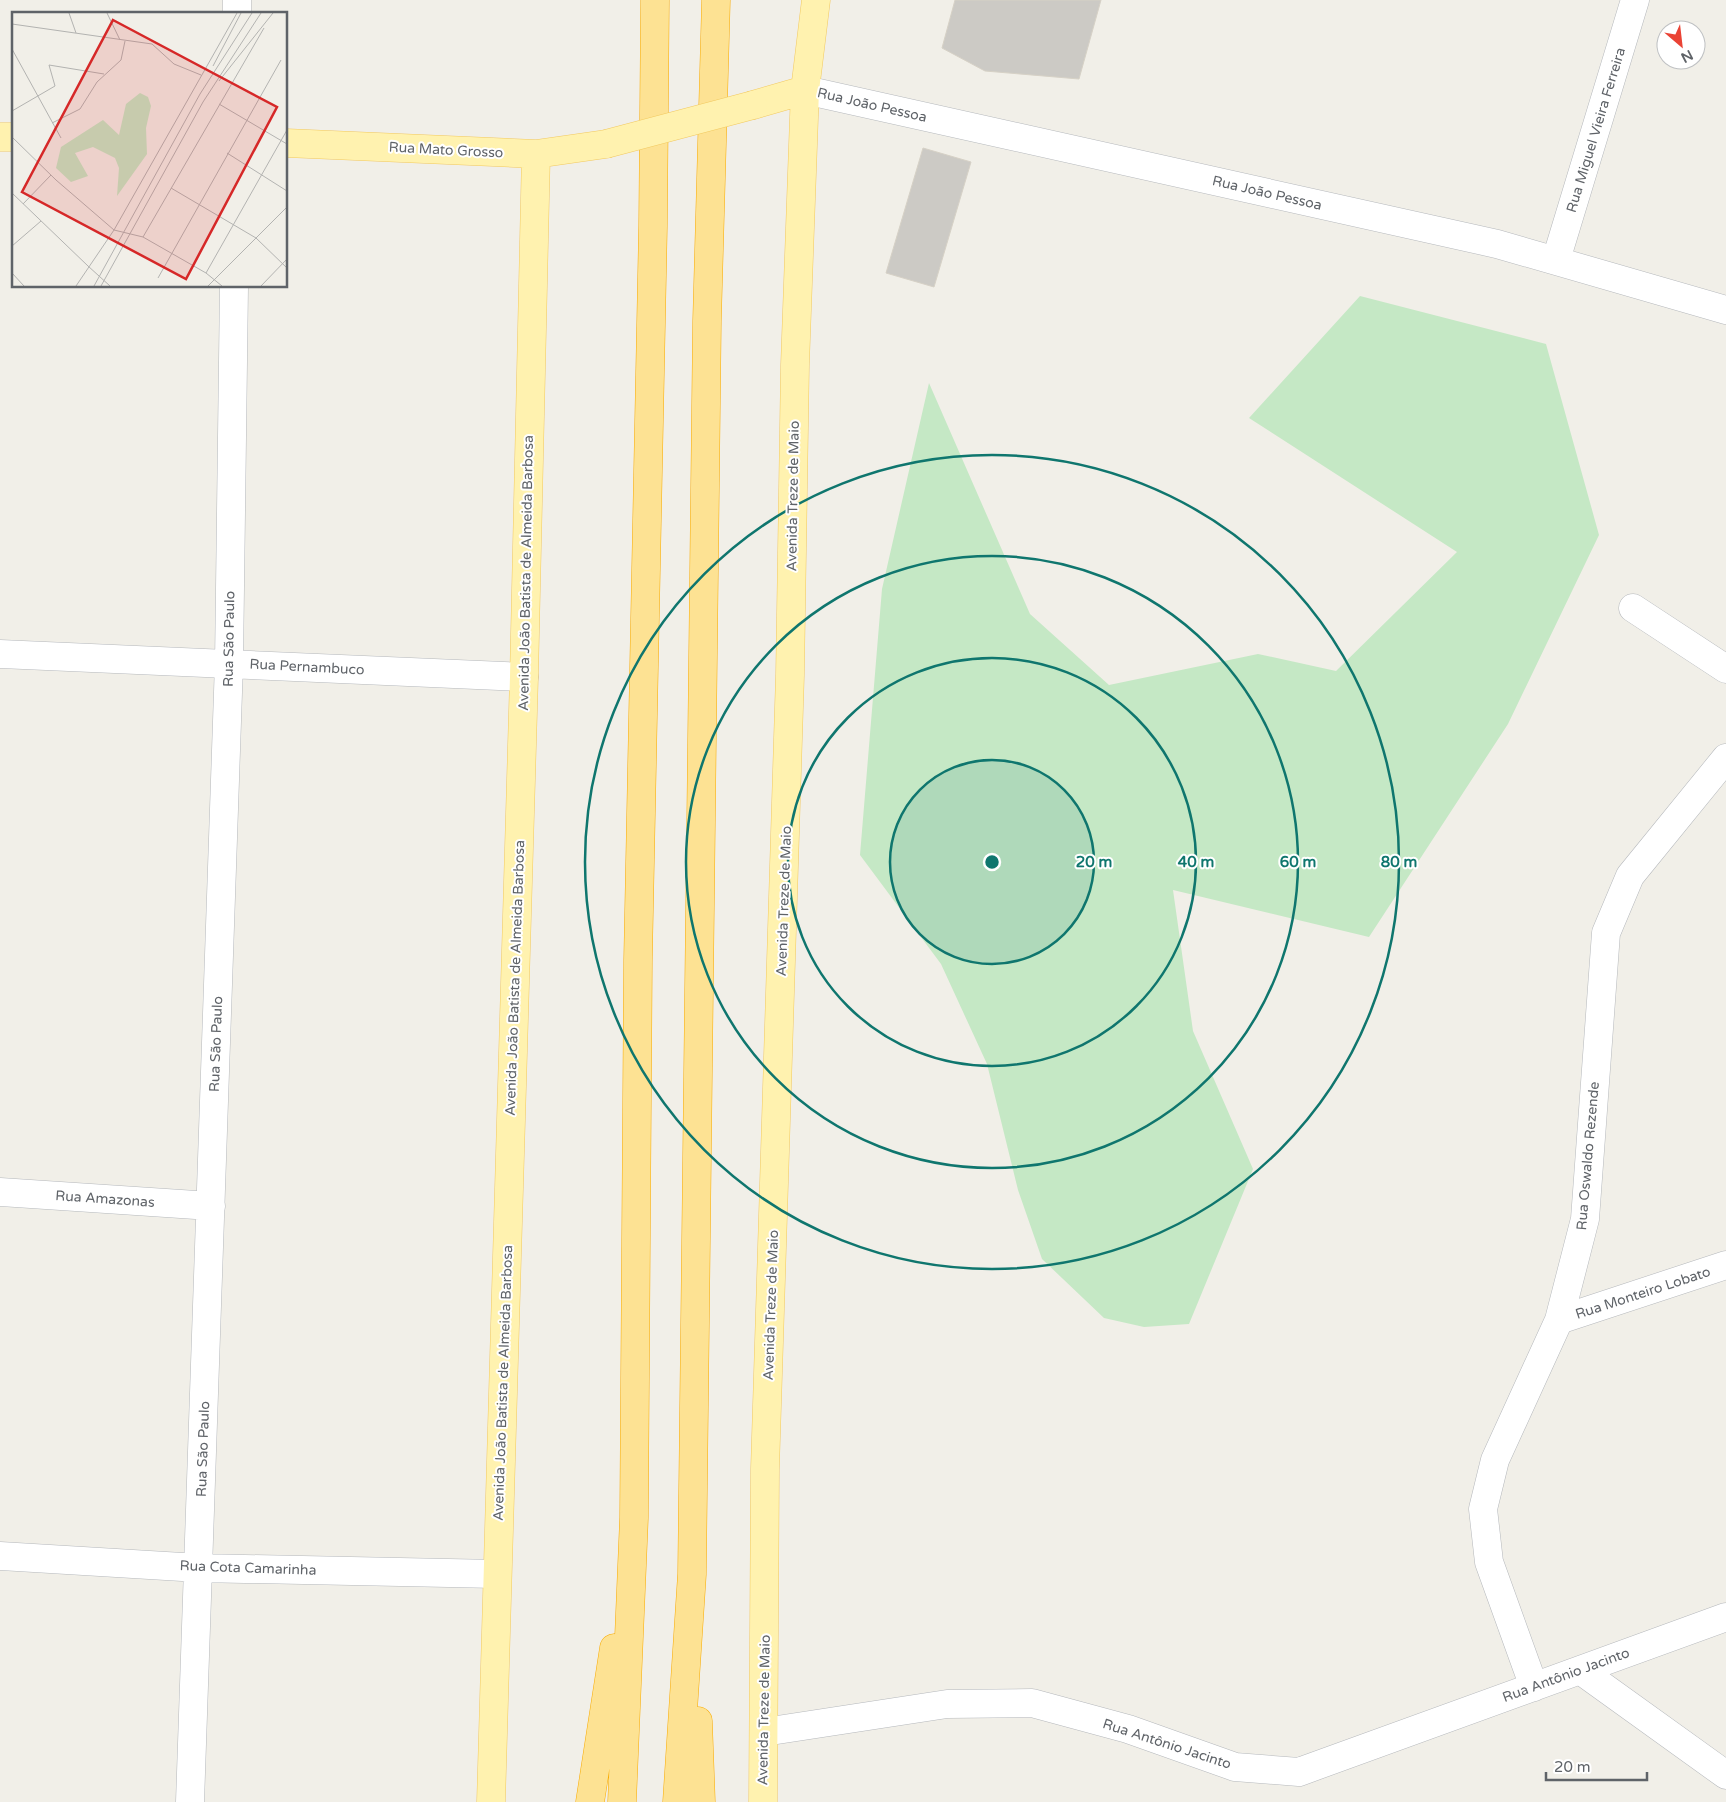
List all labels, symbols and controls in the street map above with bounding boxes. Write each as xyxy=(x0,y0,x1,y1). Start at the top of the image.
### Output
inset map xyxy=(12,12,288,288)
north arrow xyxy=(1656,20,1706,70)
street label: Rua Miguel Vieira Ferreira xyxy=(1563,45,1629,215)
text: N xyxy=(1678,46,1696,66)
street label: Rua João Pessoa xyxy=(816,84,928,126)
street label: Rua Mato Grosso xyxy=(388,139,504,161)
street label: Rua João Pessoa xyxy=(1211,172,1323,214)
street label: Avenida Treze de Maio xyxy=(783,421,803,571)
street label: Avenida João Batista de Almeida Barbosa xyxy=(515,435,537,711)
street label: Rua São Paulo xyxy=(220,591,238,687)
street label: Rua Pernambuco xyxy=(249,656,365,678)
street label: Avenida Treze de Maio xyxy=(773,825,795,977)
street label: Avenida João Batista de Almeida Barbosa xyxy=(502,840,528,1116)
centre of rings xyxy=(983,853,1001,871)
text: 20 m xyxy=(1076,853,1112,871)
text: 40 m xyxy=(1178,853,1214,871)
text: 60 m xyxy=(1280,853,1316,871)
text: 80 m xyxy=(1381,853,1417,871)
street label: Rua São Paulo xyxy=(206,996,226,1092)
street label: Rua Oswaldo Rezende xyxy=(1573,1081,1603,1231)
street label: Rua Amazonas xyxy=(55,1187,156,1211)
street label: Avenida Treze de Maio xyxy=(760,1229,782,1381)
street label: Avenida João Batista de Almeida Barbosa xyxy=(490,1245,516,1521)
street label: Rua Monteiro Lobato xyxy=(1573,1263,1713,1323)
street label: Rua São Paulo xyxy=(193,1401,213,1497)
street label: Rua Cota Camarinha xyxy=(179,1557,317,1579)
street label: Avenida Treze de Maio xyxy=(754,1635,774,1785)
street label: Rua Antônio Jacinto xyxy=(1500,1644,1632,1706)
street label: Rua Antônio Jacinto xyxy=(1101,1715,1233,1773)
scale bar xyxy=(1546,1750,1647,1782)
text: 20 m xyxy=(1554,1758,1591,1776)

